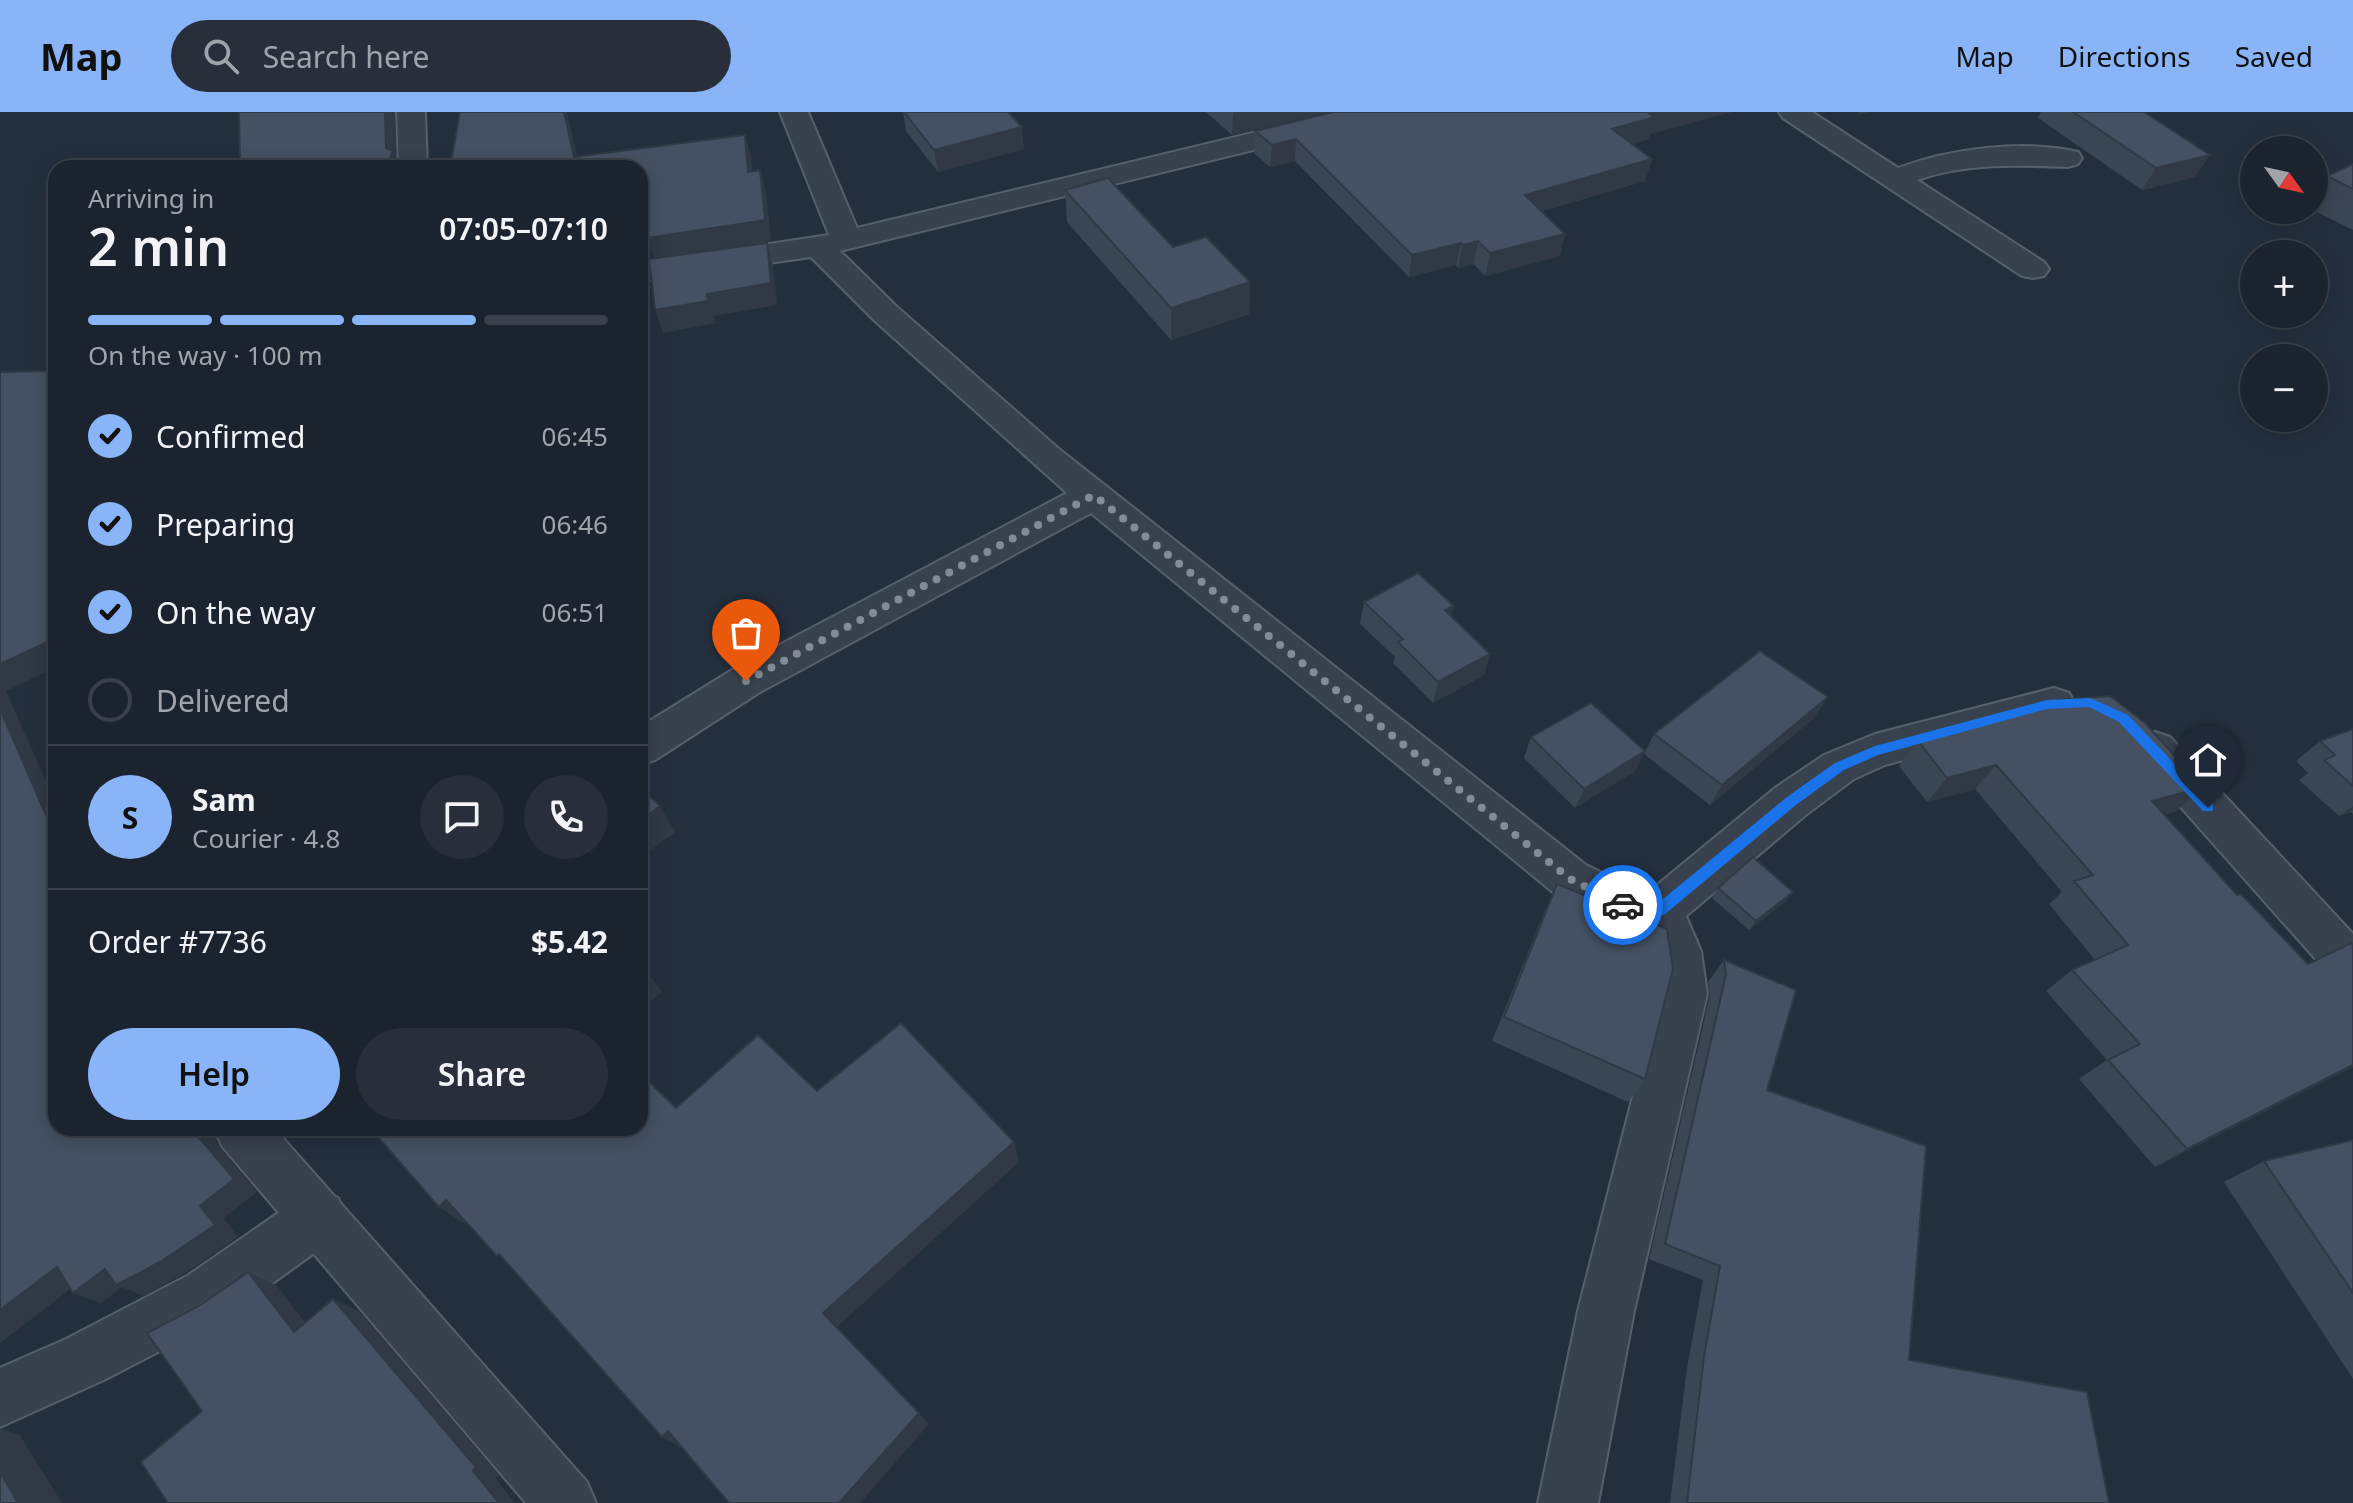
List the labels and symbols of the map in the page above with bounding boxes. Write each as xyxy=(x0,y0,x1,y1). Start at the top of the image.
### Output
north arrow xyxy=(2240,136,2328,224)
pin xyxy=(712,599,780,681)
pin xyxy=(2174,726,2242,808)
courier xyxy=(1583,865,1663,945)

